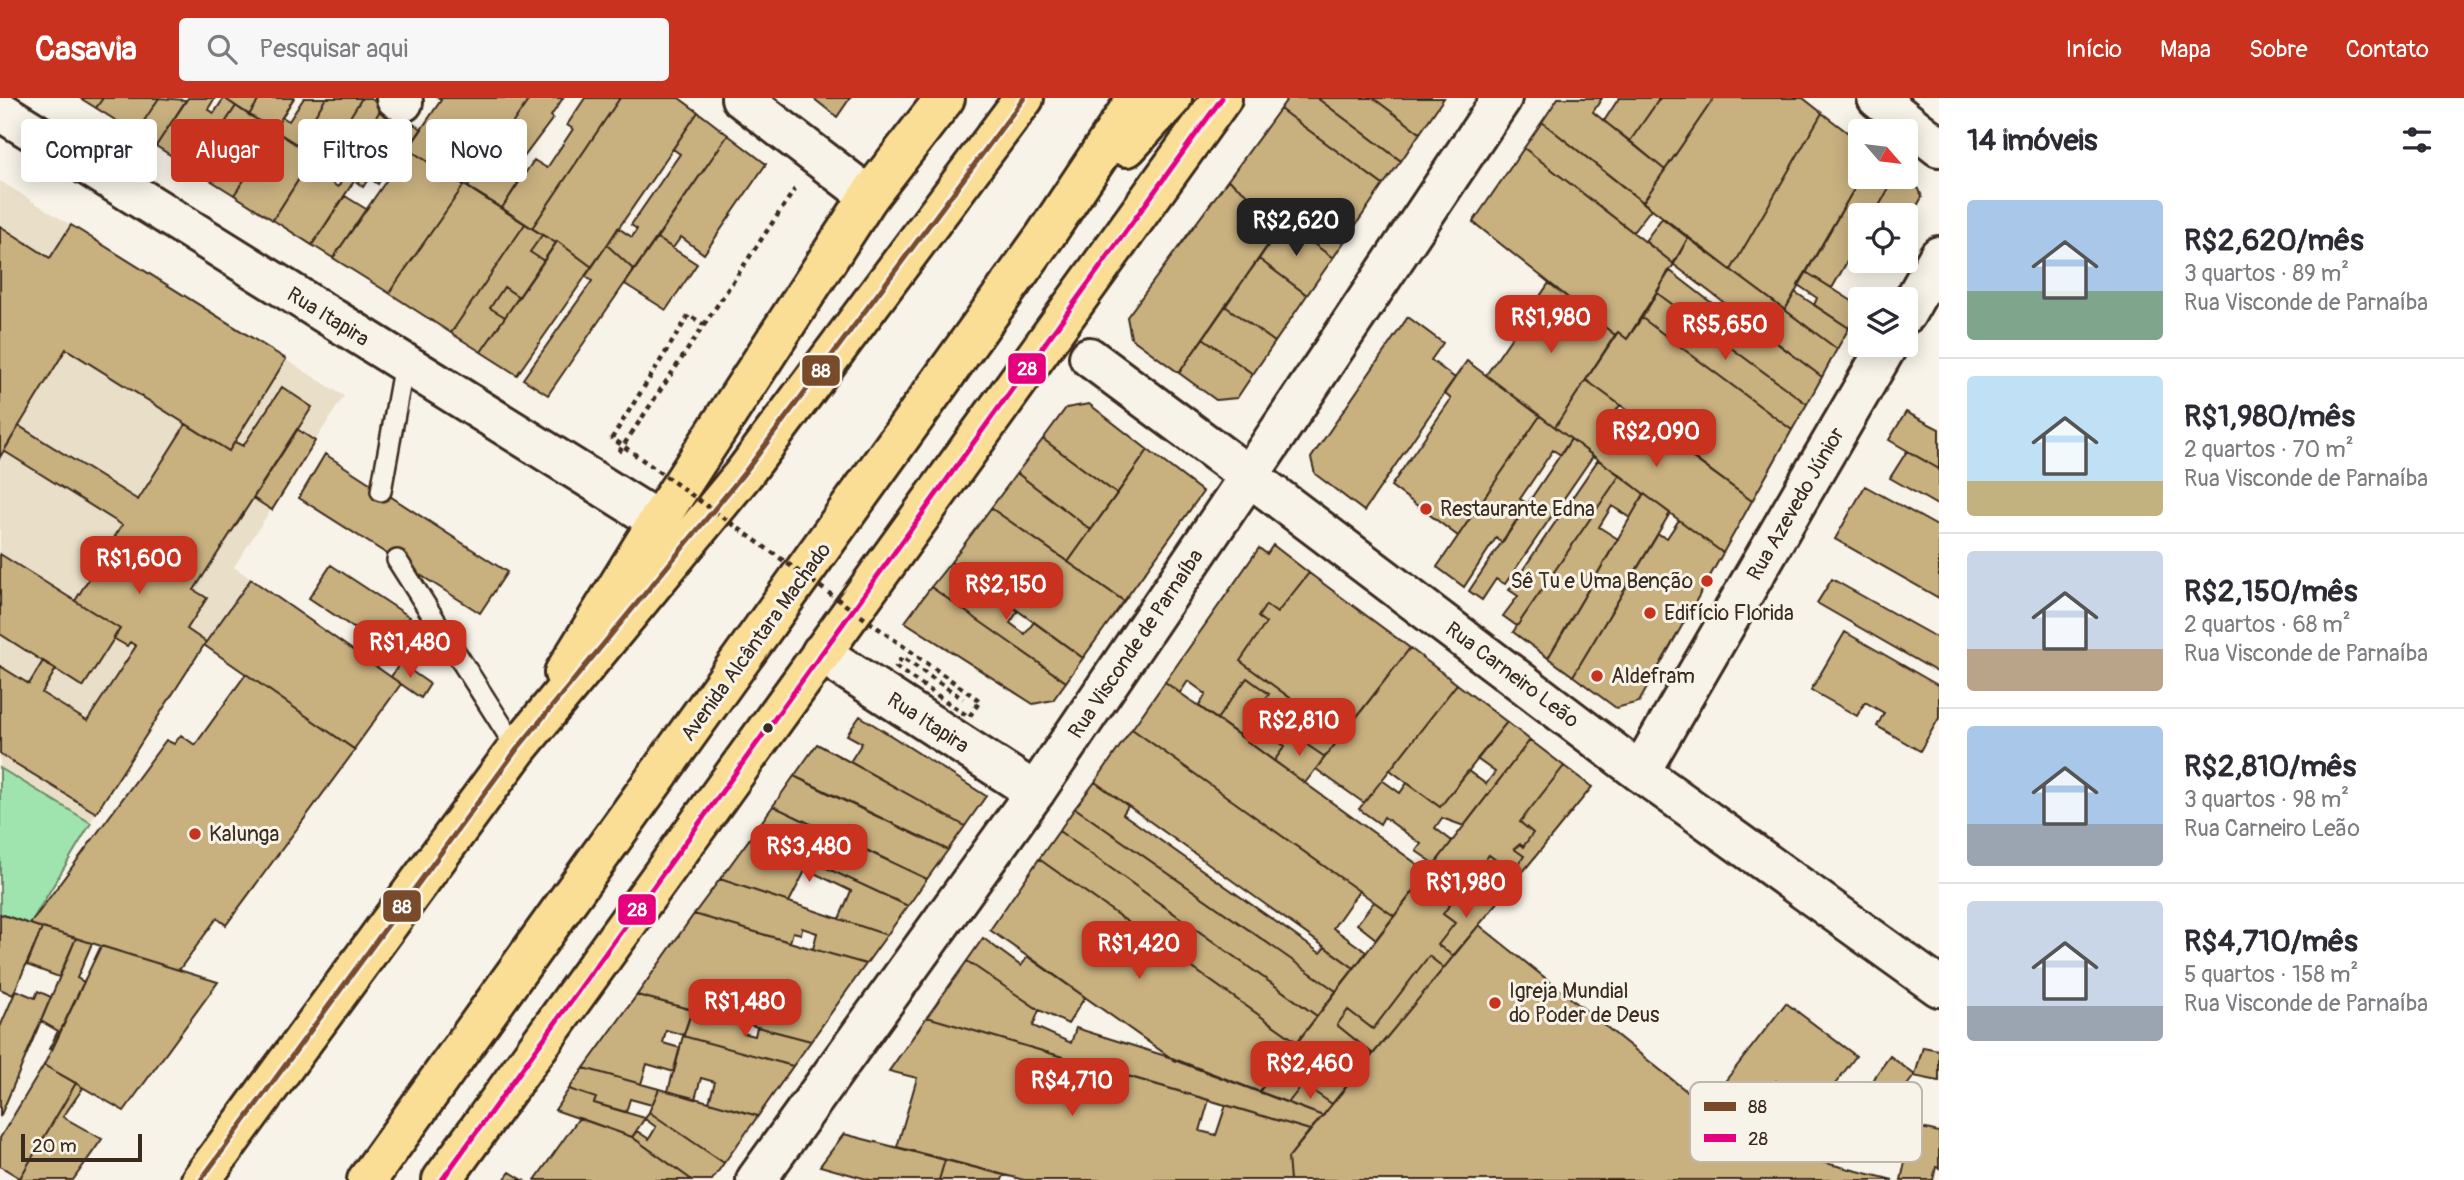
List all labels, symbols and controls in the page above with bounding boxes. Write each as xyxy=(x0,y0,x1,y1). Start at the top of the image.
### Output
search box xyxy=(179,18,669,81)
text: Casavia xyxy=(35,29,137,70)
icon: search xyxy=(203,30,241,68)
text: Pesquisar aqui xyxy=(259,33,408,65)
text: Início xyxy=(2066,35,2122,64)
text: Mapa xyxy=(2160,35,2211,64)
text: Sobre xyxy=(2249,35,2308,64)
text: Contato xyxy=(2346,35,2429,64)
chip: Comprar xyxy=(21,119,157,182)
chip: Alugar xyxy=(171,119,284,182)
chip: Filtros xyxy=(298,119,412,182)
chip: Novo xyxy=(426,119,527,182)
north arrow xyxy=(1848,119,1918,189)
map controls xyxy=(1848,119,1918,357)
icon: filters xyxy=(2398,121,2436,159)
text: 14 imóveis xyxy=(1967,122,2097,159)
pin: R$2,620 xyxy=(1231,198,1361,258)
button: locate xyxy=(1848,203,1918,273)
text: R$2,620 xyxy=(1253,206,1339,235)
text: R$2,620/mês xyxy=(2184,222,2364,259)
icon: home xyxy=(2023,228,2107,312)
text: 3 quartos · 89 m² xyxy=(2184,259,2349,288)
street label: Rua Itapira xyxy=(282,281,374,353)
button: layers xyxy=(1848,287,1918,357)
text: Rua Visconde de Parnaíba xyxy=(2184,288,2428,317)
pin: R$1,980 xyxy=(1486,296,1616,355)
pin: R$5,650 xyxy=(1660,302,1790,362)
text: R$1,980 xyxy=(1511,303,1591,332)
text: R$5,650 xyxy=(1682,310,1768,339)
line badge: 28 xyxy=(1007,352,1047,385)
line badge: 88 xyxy=(801,354,841,387)
text: 28 xyxy=(1017,357,1038,381)
text: 88 xyxy=(811,359,831,383)
text: R$1,980/mês xyxy=(2184,398,2355,435)
icon: home xyxy=(2023,404,2107,488)
pin: R$2,090 xyxy=(1591,410,1721,469)
text: R$2,090 xyxy=(1612,417,1700,446)
street label: Rua Azevedo Júnior xyxy=(1741,422,1851,585)
text: 2 quartos · 70 m² xyxy=(2184,435,2354,464)
text: Rua Visconde de Parnaíba xyxy=(2184,464,2428,493)
place label: Restaurante Edna xyxy=(1440,496,1595,523)
marker: Restaurante Edna xyxy=(1418,501,1434,517)
pin: R$1,600 xyxy=(74,536,204,596)
street label: Avenida Alcântara Machado xyxy=(675,537,837,747)
text: R$1,600 xyxy=(96,544,182,573)
street label: Rua Visconde de Parnaíba xyxy=(1063,544,1209,744)
pin: R$2,150 xyxy=(941,562,1071,622)
place label: Sê Tu e Uma Benção xyxy=(1510,568,1693,595)
text: R$2,150 xyxy=(965,570,1047,599)
marker: Sê Tu e Uma Benção xyxy=(1699,573,1715,589)
text: R$2,150/mês xyxy=(2184,573,2357,610)
icon: home xyxy=(2023,579,2107,663)
place label: Edifício Florida xyxy=(1664,600,1794,627)
marker: Edifício Florida xyxy=(1642,605,1658,621)
text: 2 quartos · 68 m² xyxy=(2184,610,2351,639)
street label: Rua Carneiro Leão xyxy=(1440,616,1584,734)
pin: R$1,480 xyxy=(345,620,475,680)
text: R$1,480 xyxy=(369,628,451,657)
text: Rua Visconde de Parnaíba xyxy=(2184,639,2428,668)
place label: Aldefram xyxy=(1611,663,1695,690)
marker: Aldefram xyxy=(1589,668,1605,684)
street label: Rua Itapira xyxy=(882,687,974,759)
pin: R$2,810 xyxy=(1234,698,1364,758)
text: R$2,810 xyxy=(1259,706,1339,735)
unlabelled marker xyxy=(761,721,775,735)
text: R$2,810/mês xyxy=(2184,748,2356,785)
icon: home xyxy=(2023,754,2107,838)
text: 3 quartos · 98 m² xyxy=(2184,785,2349,814)
text: Rua Carneiro Leão xyxy=(2184,814,2360,843)
place label: Kalunga xyxy=(209,821,279,848)
pin: R$3,480 xyxy=(744,824,874,884)
marker: Kalunga xyxy=(187,826,203,842)
text: R$3,480 xyxy=(766,832,852,861)
pin: R$1,980 xyxy=(1401,860,1531,920)
text: R$1,980 xyxy=(1426,868,1506,897)
line badge: 88 xyxy=(382,889,422,923)
line badge: 28 xyxy=(617,893,657,926)
text: 88 xyxy=(392,895,412,919)
text: 28 xyxy=(627,898,648,922)
pin: R$1,420 xyxy=(1074,922,1204,981)
text: R$4,710/mês xyxy=(2184,923,2358,960)
text: R$1,420 xyxy=(1098,929,1180,958)
icon: home xyxy=(2023,929,2107,1013)
text: 5 quartos · 158 m² xyxy=(2184,960,2358,989)
place label: Igreja Mundial do Poder de Deus xyxy=(1509,978,1660,1029)
pin: R$1,480 xyxy=(680,979,810,1039)
text: R$1,480 xyxy=(704,987,786,1016)
text: Rua Visconde de Parnaíba xyxy=(2184,989,2428,1018)
marker: Igreja Mundial do Poder de Deus xyxy=(1487,995,1503,1011)
pin: R$2,460 xyxy=(1245,1042,1375,1101)
text: R$2,460 xyxy=(1267,1049,1353,1078)
pin: R$4,710 xyxy=(1007,1058,1137,1118)
text: R$4,710 xyxy=(1031,1066,1113,1095)
legend xyxy=(1690,1082,1922,1162)
text: 88 xyxy=(1748,1095,1767,1119)
text: 28 xyxy=(1748,1127,1768,1151)
scale bar xyxy=(21,1131,142,1163)
text: 20 m xyxy=(32,1134,77,1158)

